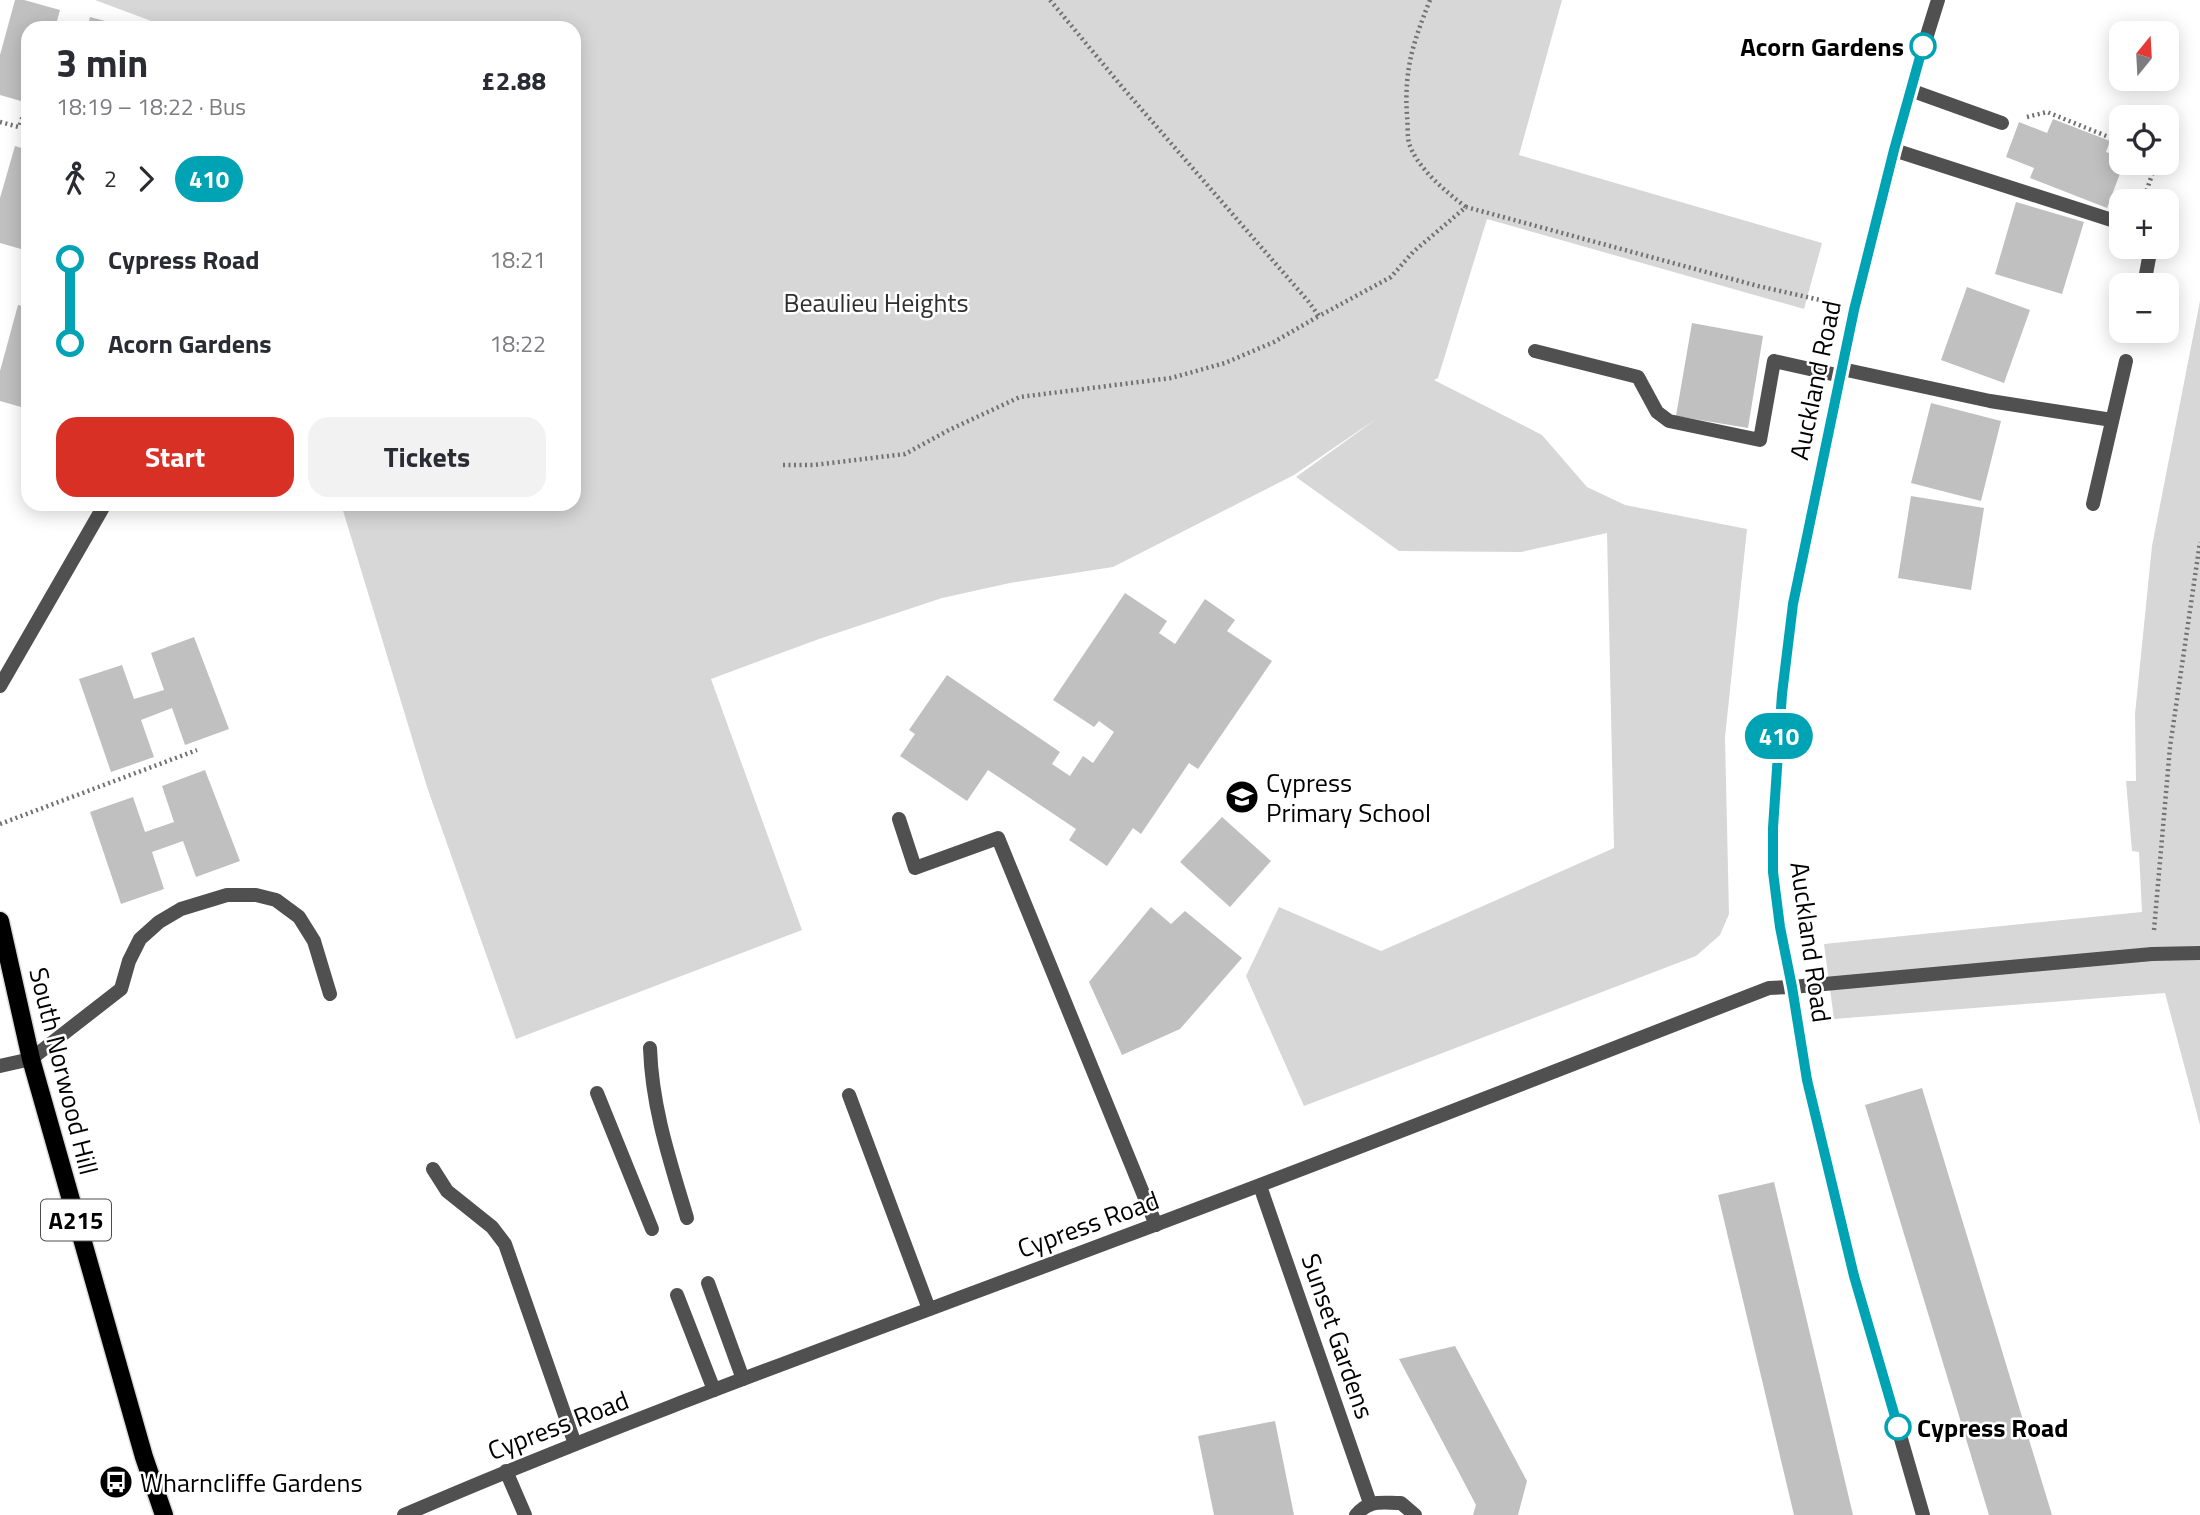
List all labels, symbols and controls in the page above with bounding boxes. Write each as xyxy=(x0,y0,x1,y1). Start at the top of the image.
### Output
north arrow xyxy=(2109,21,2179,91)
map controls xyxy=(2109,21,2179,343)
place label: Acorn Gardens xyxy=(1740,27,1904,66)
marker: Acorn Gardens xyxy=(1910,33,1936,59)
text: 3 min xyxy=(56,34,148,92)
text: £2.88 xyxy=(481,61,546,100)
text: 18:19 – 18:22 · Bus xyxy=(56,89,246,124)
button: locate xyxy=(2109,105,2179,175)
icon: walk xyxy=(56,160,94,198)
icon: forward xyxy=(127,160,165,198)
text: 2 xyxy=(104,161,117,196)
text: 410 xyxy=(189,161,229,197)
button: + xyxy=(2109,189,2179,259)
text: Cypress Road xyxy=(108,240,260,279)
text: 18:21 xyxy=(489,242,546,277)
button: − xyxy=(2109,273,2179,343)
park label: Beaulieu Heights xyxy=(783,283,969,322)
street label: Auckland Road xyxy=(1779,297,1851,463)
text: Acorn Gardens xyxy=(108,324,272,363)
text: 18:22 xyxy=(489,326,546,361)
button: Start xyxy=(56,417,294,497)
button: Tickets xyxy=(308,417,546,497)
line badge: 410 xyxy=(1739,713,1819,759)
text: 410 xyxy=(1759,718,1799,754)
place label: Cypress Primary School xyxy=(1266,763,1431,832)
school or university icon: Cypress Primary School xyxy=(1223,778,1261,816)
street label: Auckland Road xyxy=(1780,859,1842,1025)
street label: South Norwood Hill xyxy=(19,963,109,1179)
street label: Cypress Road xyxy=(1012,1180,1164,1268)
road number: A215 xyxy=(41,1200,111,1240)
street label: Sunset Gardens xyxy=(1291,1248,1385,1424)
street label: Cypress Road xyxy=(482,1380,634,1470)
place label: Cypress Road xyxy=(1917,1408,2069,1447)
marker: Cypress Road xyxy=(1885,1414,1911,1440)
bus stop icon: Wharncliffe Gardens xyxy=(97,1463,135,1501)
place label: Wharncliffe Gardens xyxy=(140,1463,362,1502)

